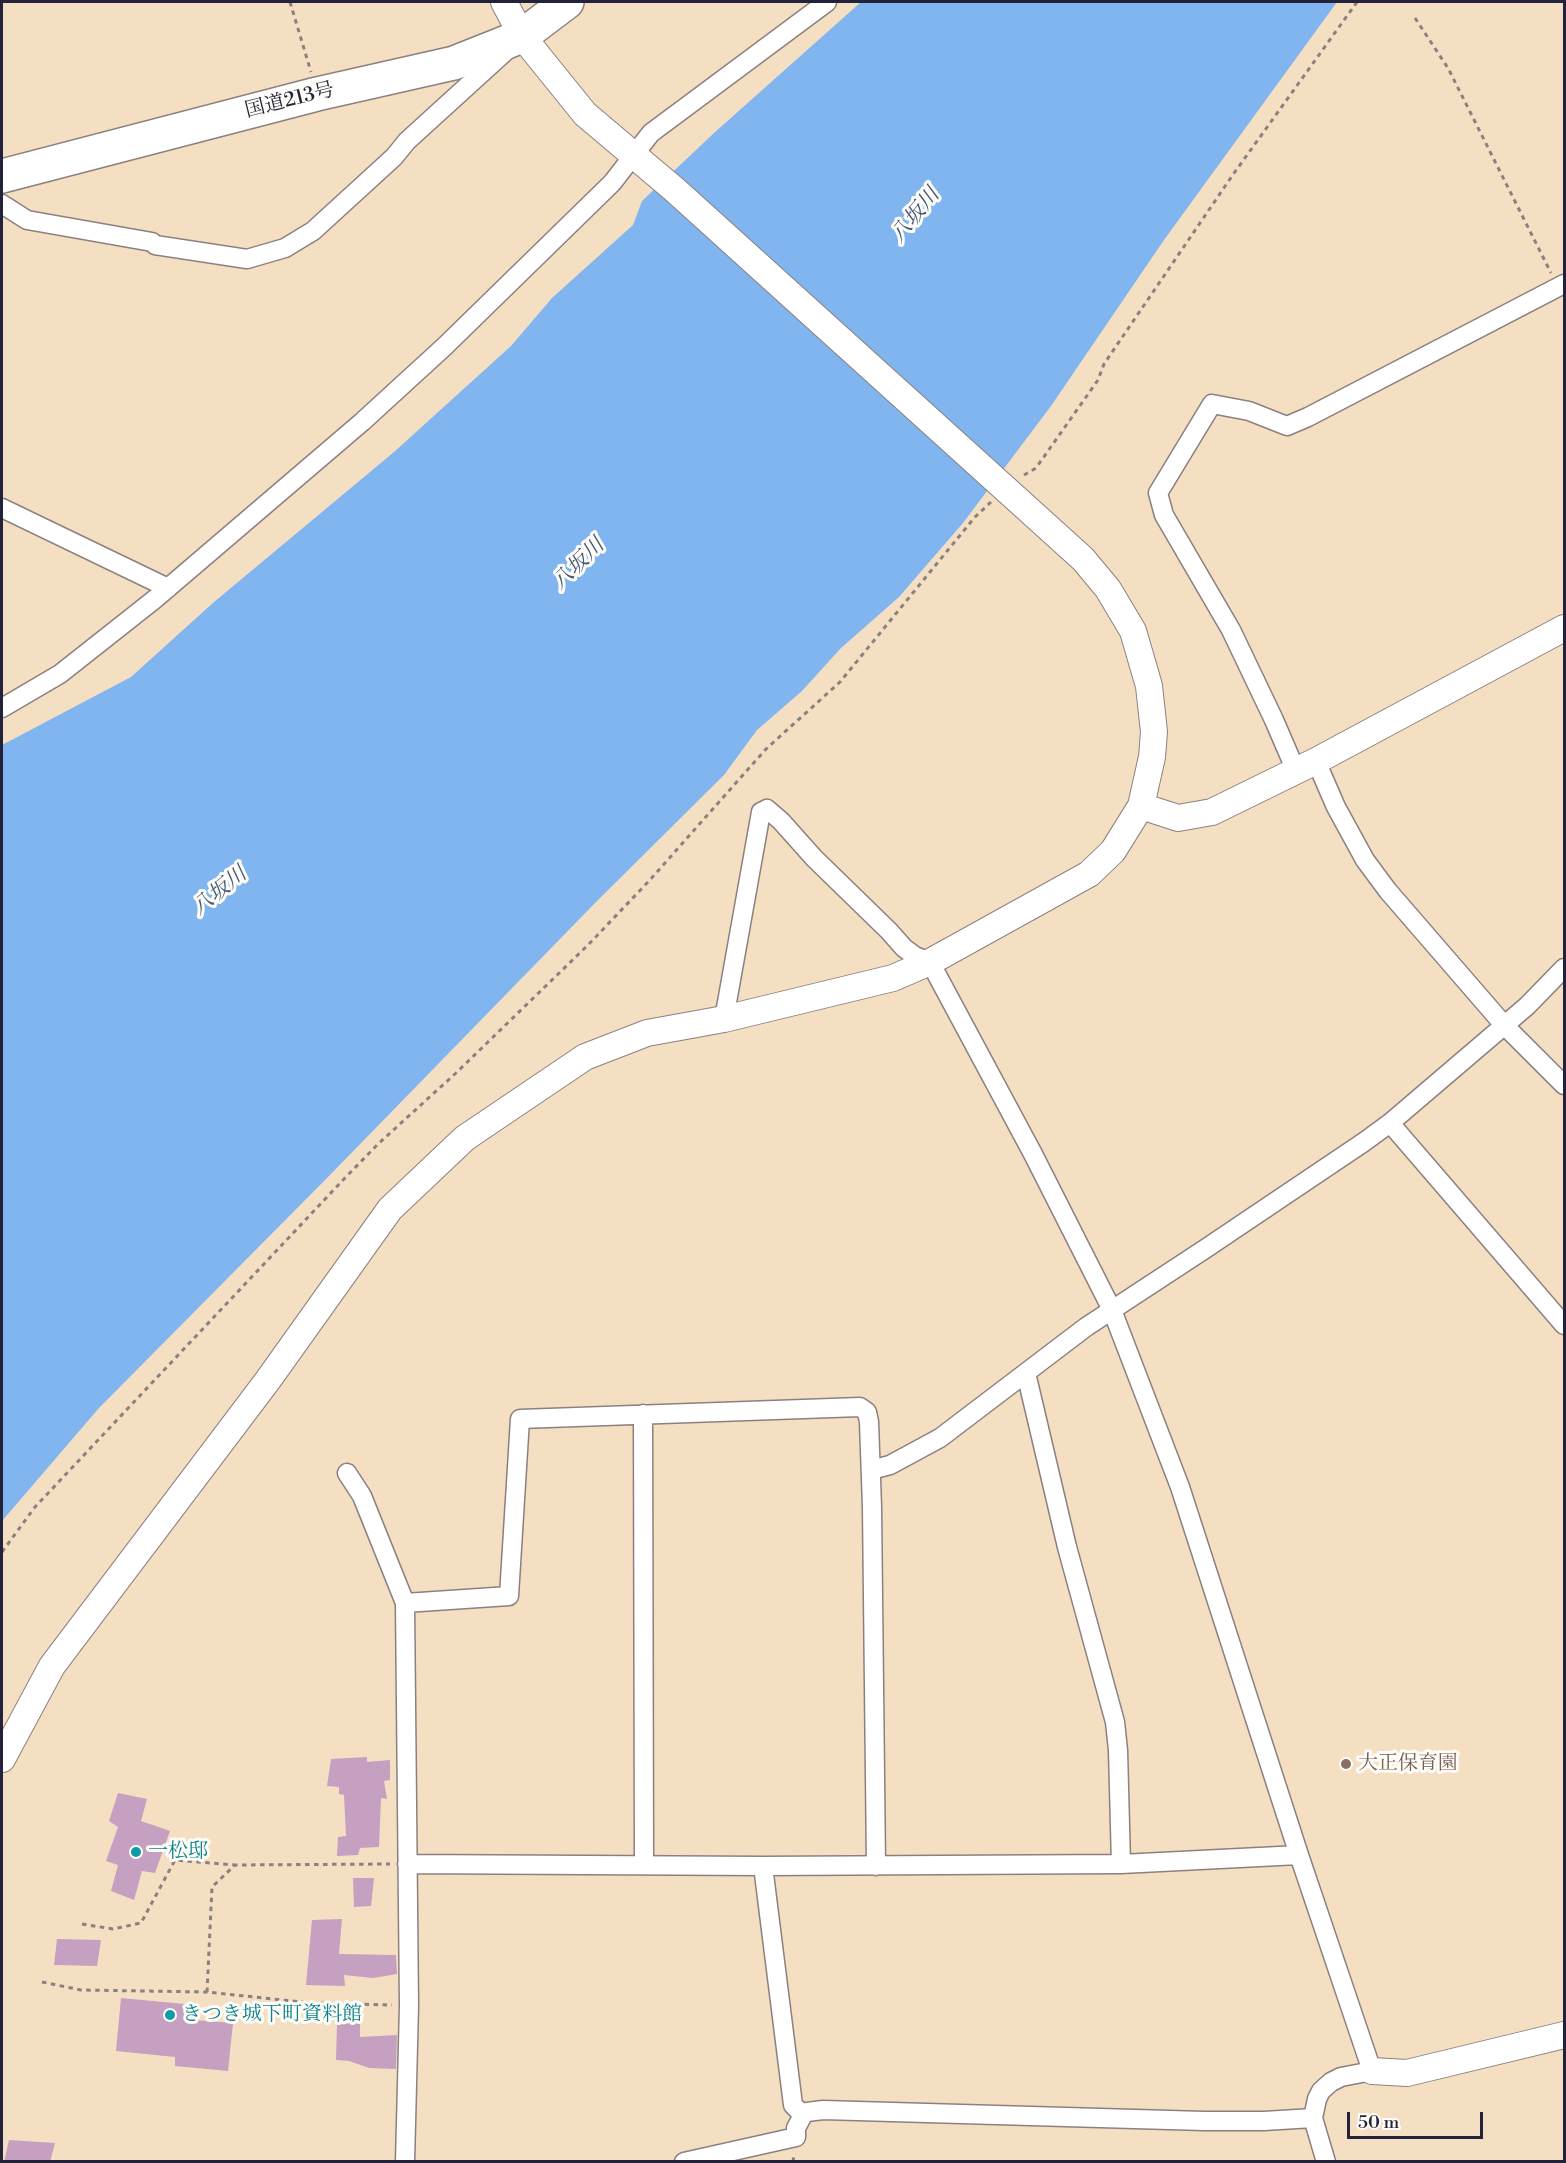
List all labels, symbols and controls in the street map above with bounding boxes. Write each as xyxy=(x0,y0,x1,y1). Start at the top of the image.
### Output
street label: 国道213号 xyxy=(243,78,337,124)
water label: 八坂川 xyxy=(886,184,946,248)
water label: 八坂川 xyxy=(548,534,610,596)
water label: 八坂川 xyxy=(188,862,252,922)
place label: 大正保育園 xyxy=(1358,1752,1458,1776)
marker: 大正保育園 xyxy=(1339,1757,1353,1771)
place label: 一松邸 xyxy=(148,1840,208,1864)
marker: 一松邸 xyxy=(129,1845,143,1859)
place label: きつき城下町資料館 xyxy=(182,2003,362,2027)
marker: きつき城下町資料館 xyxy=(163,2008,177,2022)
scale bar xyxy=(1350,2100,1486,2138)
text: 50 m xyxy=(1358,2111,1399,2134)

